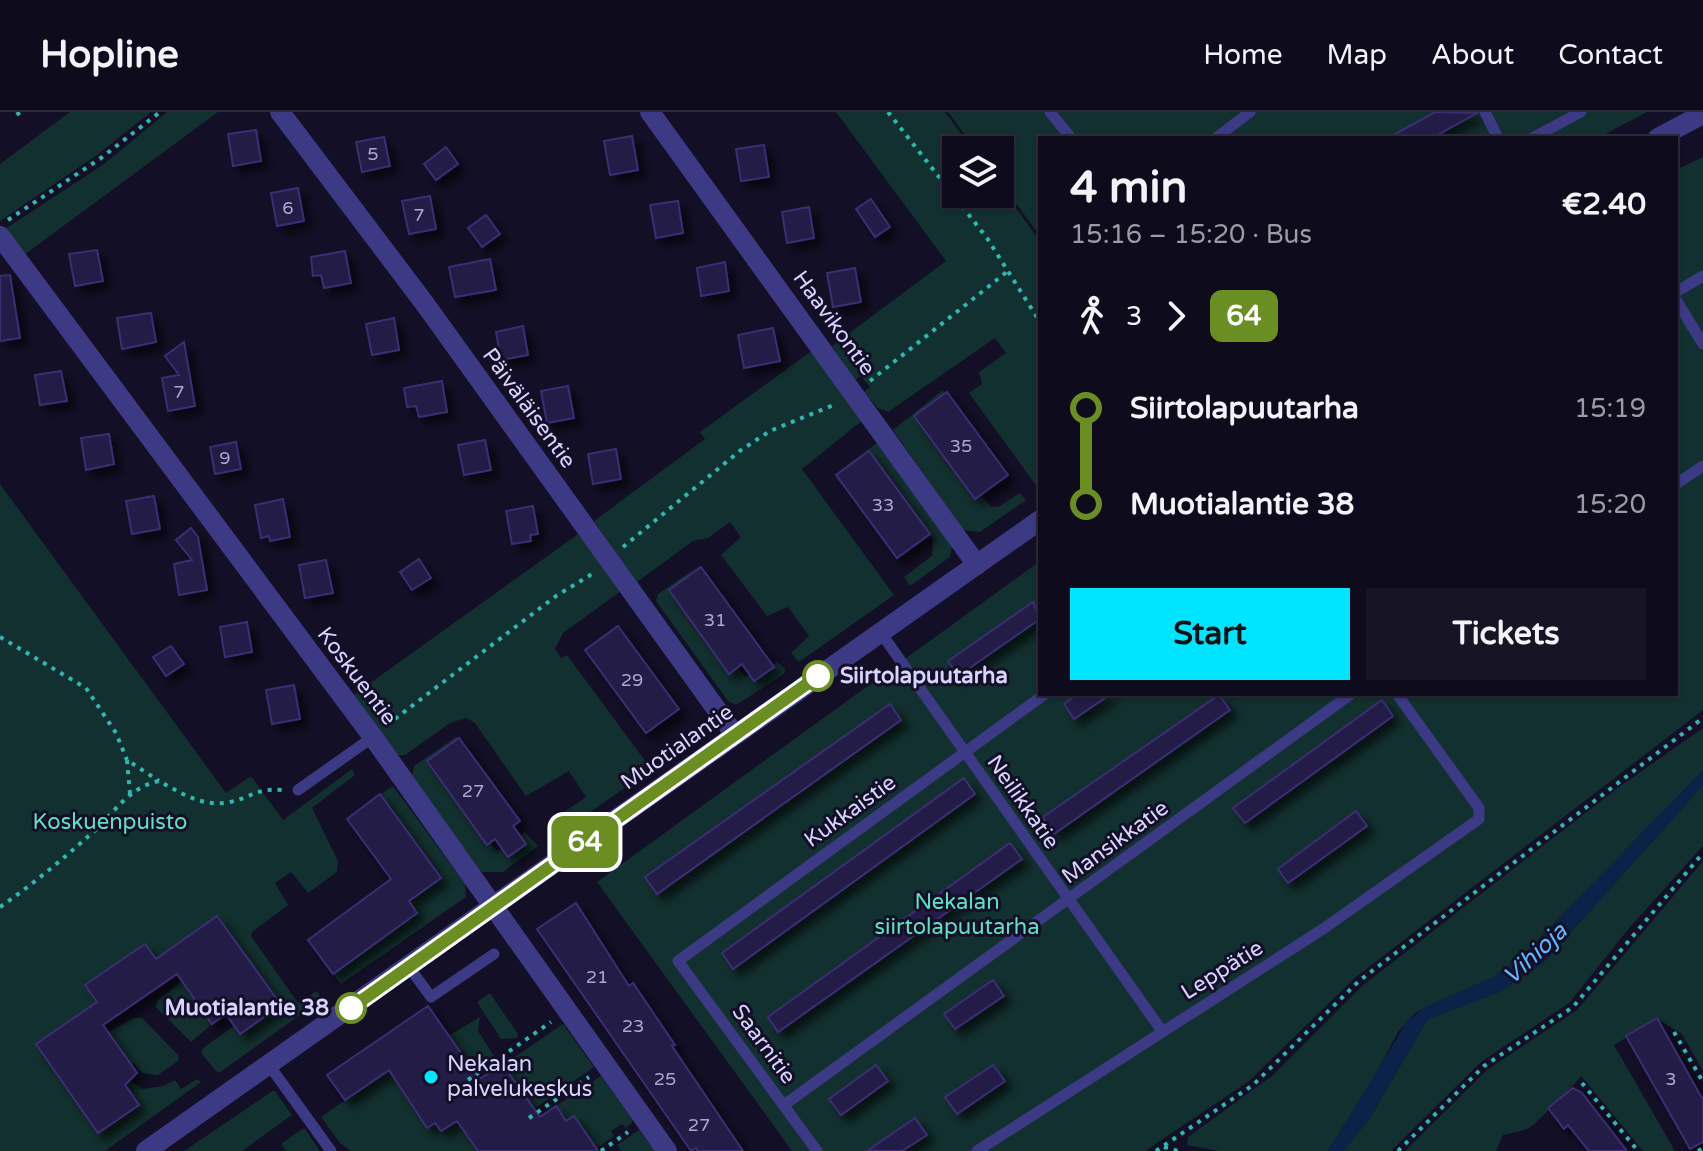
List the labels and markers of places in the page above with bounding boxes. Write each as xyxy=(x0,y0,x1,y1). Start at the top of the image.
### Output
marker: Siirtolapuutarha xyxy=(803,661,833,691)
place label: Siirtolapuutarha xyxy=(840,663,1008,689)
marker: Muotialantie 38 xyxy=(336,993,366,1023)
place label: Muotialantie 38 xyxy=(164,995,329,1021)
place label: Nekalan palvelukeskus xyxy=(447,1051,592,1102)
marker: Nekalan palvelukeskus xyxy=(422,1068,440,1086)

